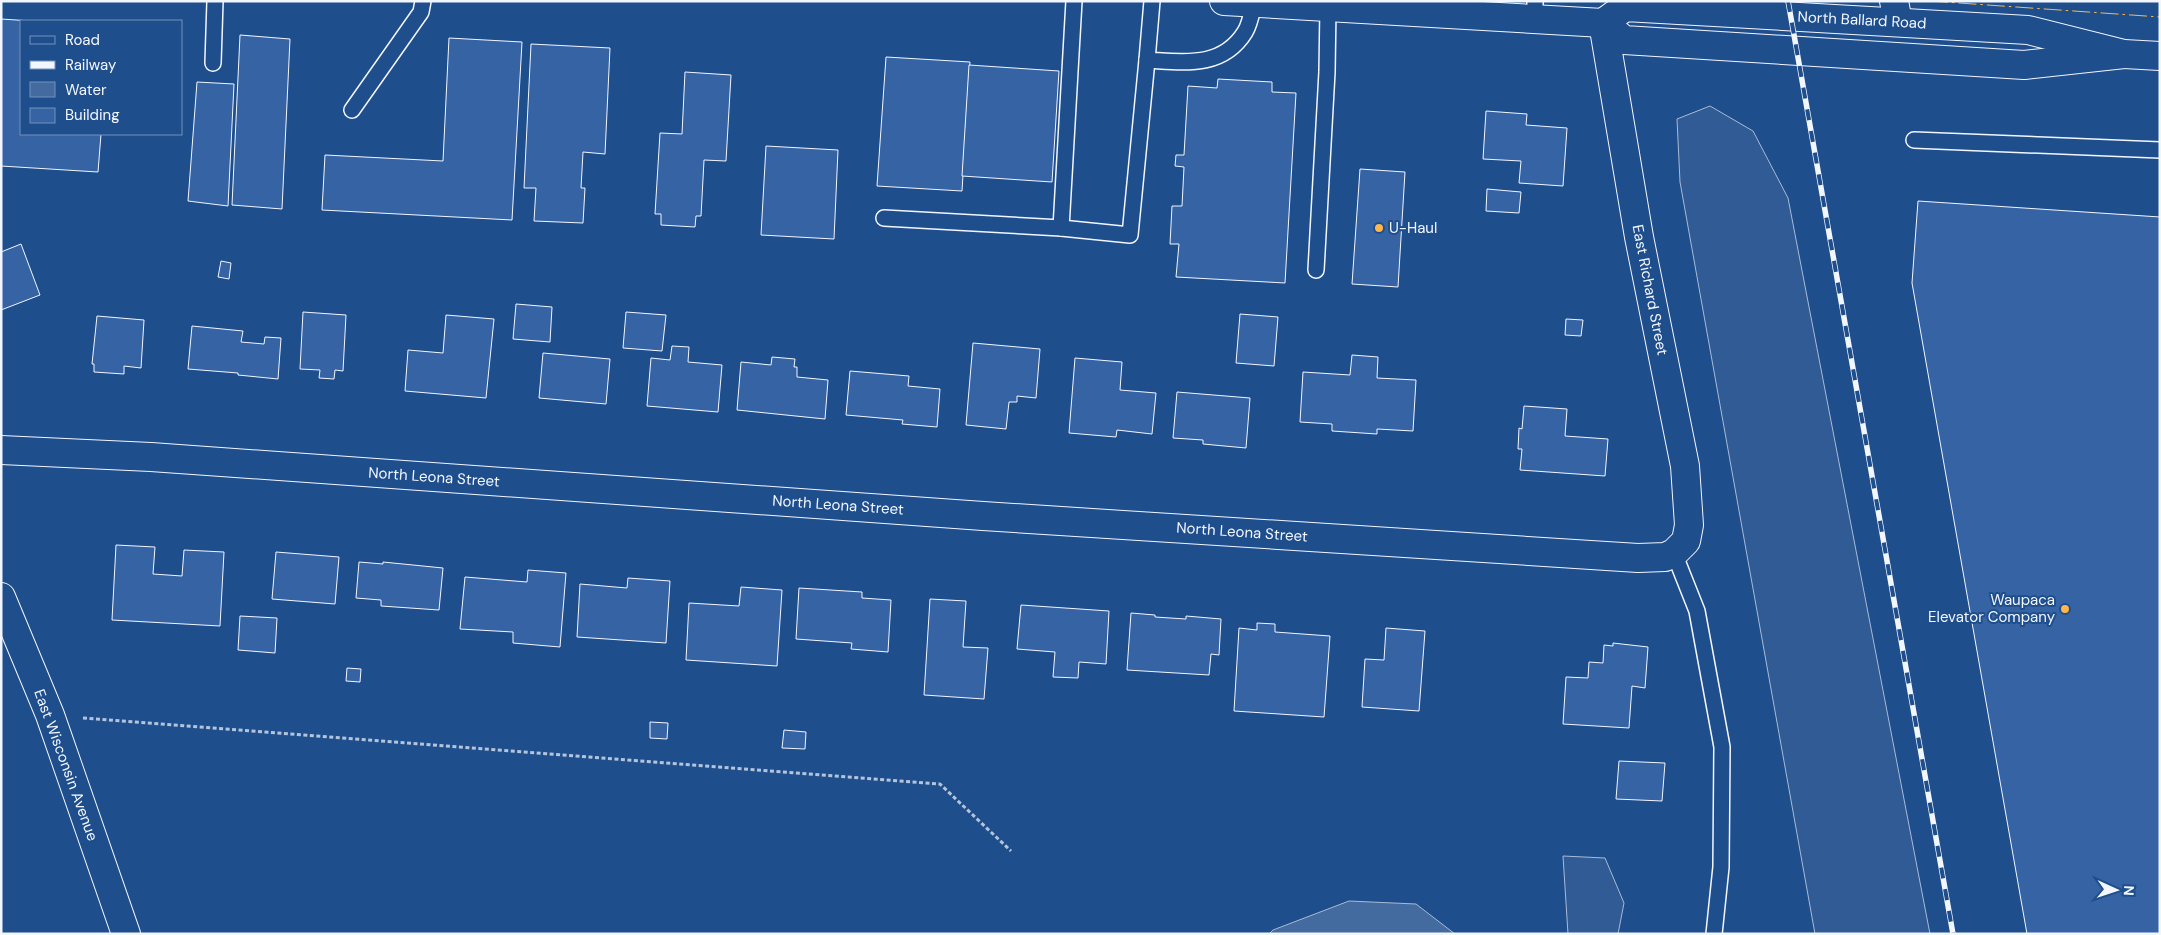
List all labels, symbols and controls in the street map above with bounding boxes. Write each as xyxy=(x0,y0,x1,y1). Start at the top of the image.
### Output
street label: North Ballard Road xyxy=(1797,7,1927,33)
legend xyxy=(20,20,182,135)
text: Road xyxy=(65,30,100,50)
text: Railway xyxy=(65,55,117,75)
text: Water xyxy=(65,80,107,100)
text: Building xyxy=(65,105,120,125)
place label: U-Haul xyxy=(1389,218,1437,238)
marker: U-Haul xyxy=(1373,222,1385,234)
street label: East Richard Street xyxy=(1628,223,1673,357)
street label: North Leona Street xyxy=(368,462,500,492)
street label: North Leona Street xyxy=(772,490,904,520)
street label: North Leona Street xyxy=(1176,517,1308,547)
place label: Waupaca Elevator Company xyxy=(1928,590,2056,627)
marker: Waupaca Elevator Company xyxy=(2059,603,2071,615)
street label: East Wisconsin Avenue xyxy=(29,686,103,844)
north arrow xyxy=(2091,865,2141,915)
text: N xyxy=(2120,885,2138,896)

